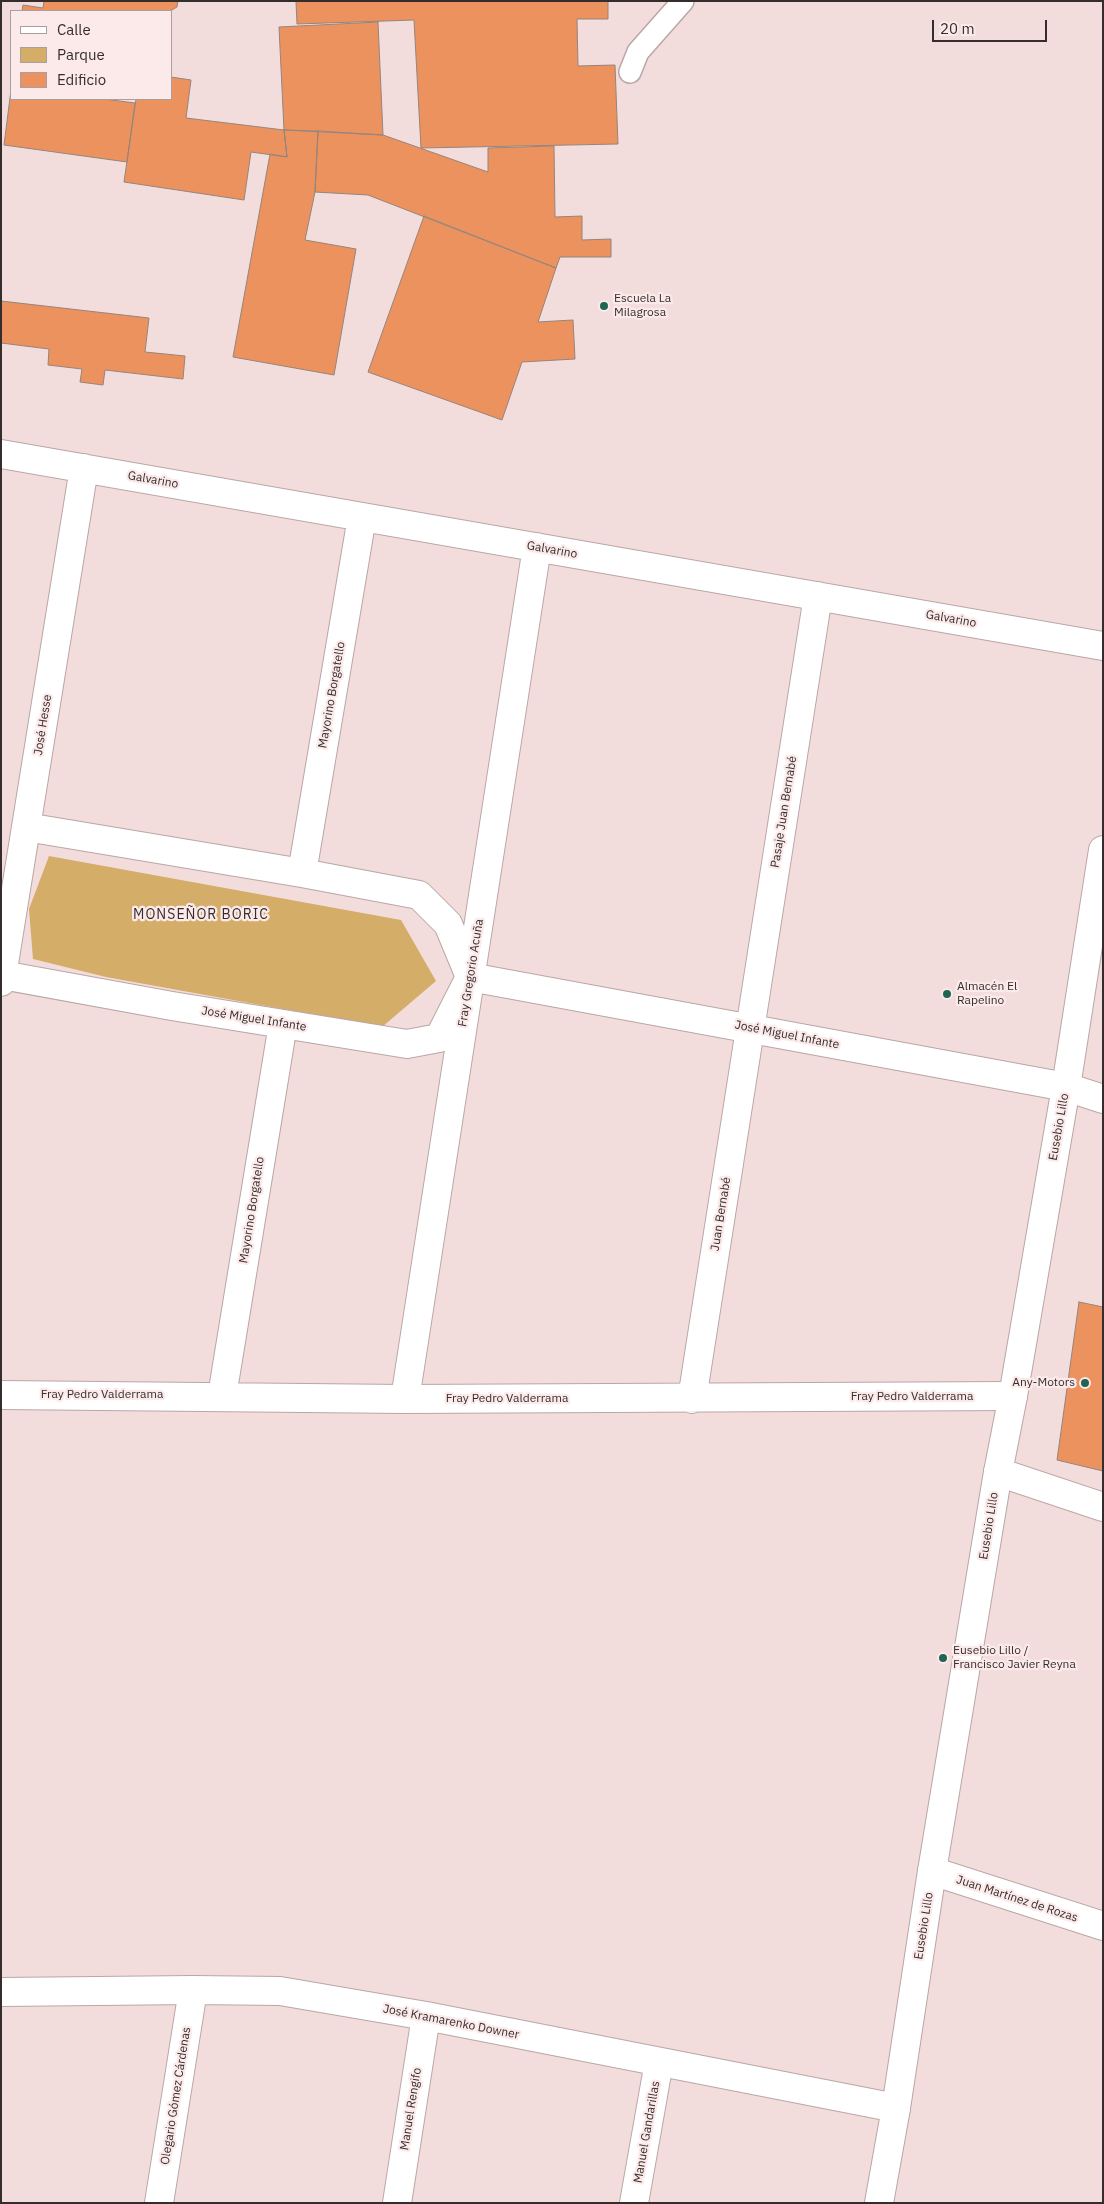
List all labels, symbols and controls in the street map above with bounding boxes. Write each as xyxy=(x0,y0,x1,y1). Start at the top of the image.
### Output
legend xyxy=(10,10,172,100)
scale bar xyxy=(934,10,1049,42)
text: 20 m xyxy=(940,19,975,38)
text: Calle xyxy=(57,20,91,39)
text: Parque xyxy=(57,45,105,64)
text: Edificio xyxy=(57,70,106,89)
place label: Escuela La Milagrosa xyxy=(614,292,671,320)
marker: Escuela La Milagrosa xyxy=(598,300,610,312)
street label: Galvarino xyxy=(127,468,179,492)
street label: Galvarino xyxy=(526,538,578,562)
street label: Galvarino xyxy=(925,607,977,631)
street label: Mayorino Borgatello xyxy=(316,641,348,749)
street label: José Hesse xyxy=(31,694,55,756)
street label: Pasaje Juan Bernabé xyxy=(768,755,800,869)
district label: MONSEÑOR BORIC xyxy=(131,907,271,923)
street label: Fray Gregorio Acuña xyxy=(455,918,487,1028)
place label: Almacén El Rapelino xyxy=(957,980,1017,1008)
marker: Almacén El Rapelino xyxy=(941,988,953,1000)
street label: José Miguel Infante xyxy=(200,1004,308,1034)
street label: José Miguel Infante xyxy=(734,1018,840,1052)
street label: Eusebio Lillo xyxy=(1046,1092,1072,1162)
street label: Mayorino Borgatello xyxy=(236,1156,268,1264)
street label: Juan Bernabé xyxy=(708,1176,734,1252)
place label: Any-Motors xyxy=(1012,1376,1075,1390)
marker: Any-Motors xyxy=(1079,1377,1091,1389)
street label: Fray Pedro Valderrama xyxy=(41,1388,163,1402)
street label: Fray Pedro Valderrama xyxy=(851,1390,973,1404)
street label: Fray Pedro Valderrama xyxy=(446,1392,568,1406)
street label: Eusebio Lillo xyxy=(977,1491,1001,1561)
place label: Eusebio Lillo / Francisco Javier Reyna xyxy=(953,1644,1076,1672)
marker: Eusebio Lillo / Francisco Javier Reyna xyxy=(937,1652,949,1664)
street label: Juan Martínez de Rozas xyxy=(954,1873,1080,1925)
street label: Eusebio Lillo xyxy=(912,1891,936,1961)
street label: José Kramarenko Downer xyxy=(382,2002,520,2042)
street label: Olegario Gómez Cárdenas xyxy=(158,2026,194,2166)
street label: Manuel Rengifo xyxy=(397,2067,425,2151)
street label: Manuel Gandarillas xyxy=(631,2080,663,2184)

